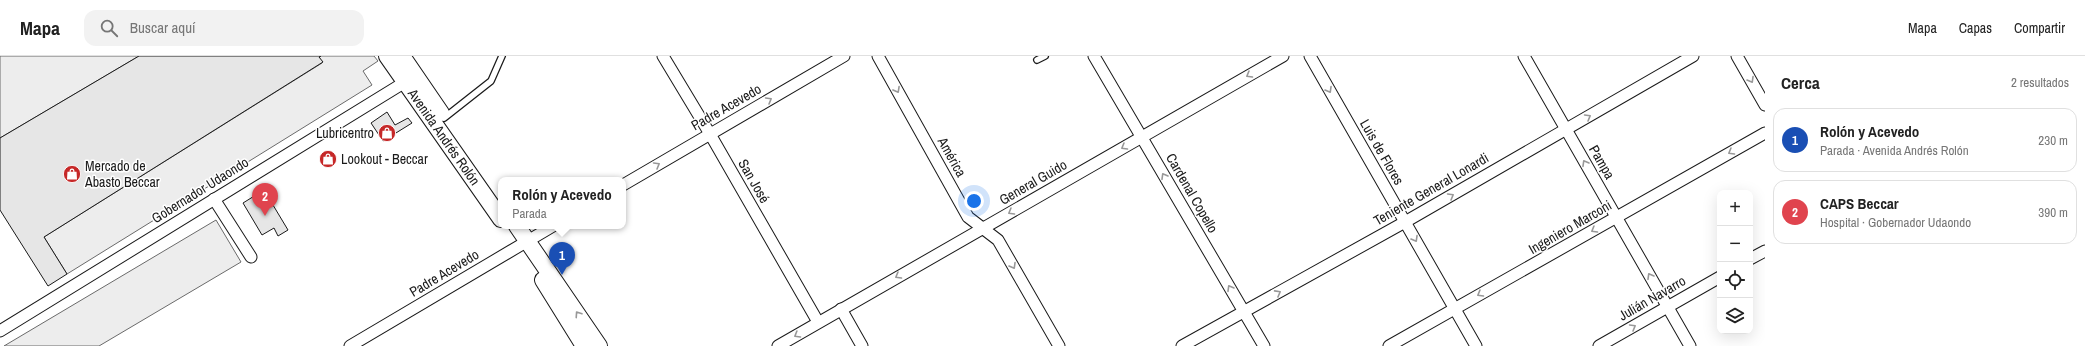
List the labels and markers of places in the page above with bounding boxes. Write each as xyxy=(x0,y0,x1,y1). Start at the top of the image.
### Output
shop icon: Lubricentro xyxy=(377,123,397,143)
place label: Lubricentro xyxy=(316,124,374,142)
shop icon: Lookout - Beccar xyxy=(318,149,338,169)
place label: Lookout - Beccar xyxy=(341,150,428,168)
place label: Mercado de Abasto Beccar xyxy=(84,157,160,191)
shop icon: Mercado de Abasto Beccar xyxy=(62,164,82,184)
pin: 2 xyxy=(252,183,278,216)
pin: 1 xyxy=(549,242,575,275)

